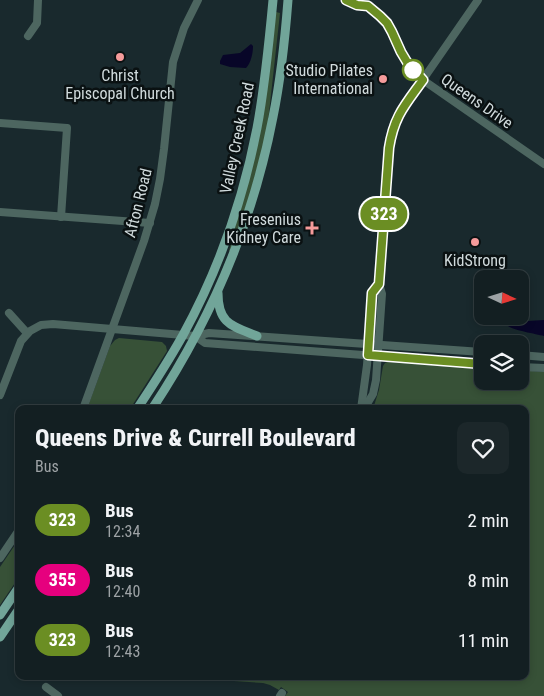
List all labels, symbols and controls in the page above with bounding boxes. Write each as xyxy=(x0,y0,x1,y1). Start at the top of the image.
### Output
marker: Christ Episcopal Church xyxy=(114,51,126,63)
unlabelled marker xyxy=(402,59,424,81)
place label: Studio Pilates International xyxy=(286,61,373,98)
place label: Christ Episcopal Church xyxy=(65,66,175,103)
street label: Queens Drive xyxy=(438,69,516,133)
marker: Studio Pilates International xyxy=(377,73,389,85)
street label: Valley Creek Road xyxy=(216,81,258,195)
street label: Afton Road xyxy=(120,167,156,239)
line badge: 323 xyxy=(355,198,413,230)
text: 323 xyxy=(370,203,398,224)
place label: Fresenius Kidney Care xyxy=(226,210,301,247)
marker: Fresenius Kidney Care xyxy=(305,221,319,235)
marker: KidStrong xyxy=(469,236,481,248)
place label: KidStrong xyxy=(444,251,506,270)
north arrow xyxy=(474,270,529,325)
map controls xyxy=(474,270,529,390)
button: layers xyxy=(474,335,529,390)
button: heart xyxy=(457,422,509,474)
text: Queens Drive & Currell Boulevard xyxy=(35,424,356,452)
text: Bus xyxy=(35,457,59,476)
text: Bus xyxy=(105,499,134,522)
text: 323 xyxy=(49,509,76,530)
text: 2 min xyxy=(467,509,509,532)
text: 12:34 xyxy=(105,522,140,541)
text: Bus xyxy=(105,559,134,582)
text: 355 xyxy=(49,569,76,590)
text: 8 min xyxy=(467,569,509,592)
text: 12:40 xyxy=(105,582,140,601)
text: Bus xyxy=(105,619,134,642)
text: 323 xyxy=(49,629,76,650)
text: 11 min xyxy=(458,629,509,652)
text: 12:43 xyxy=(105,642,140,661)

